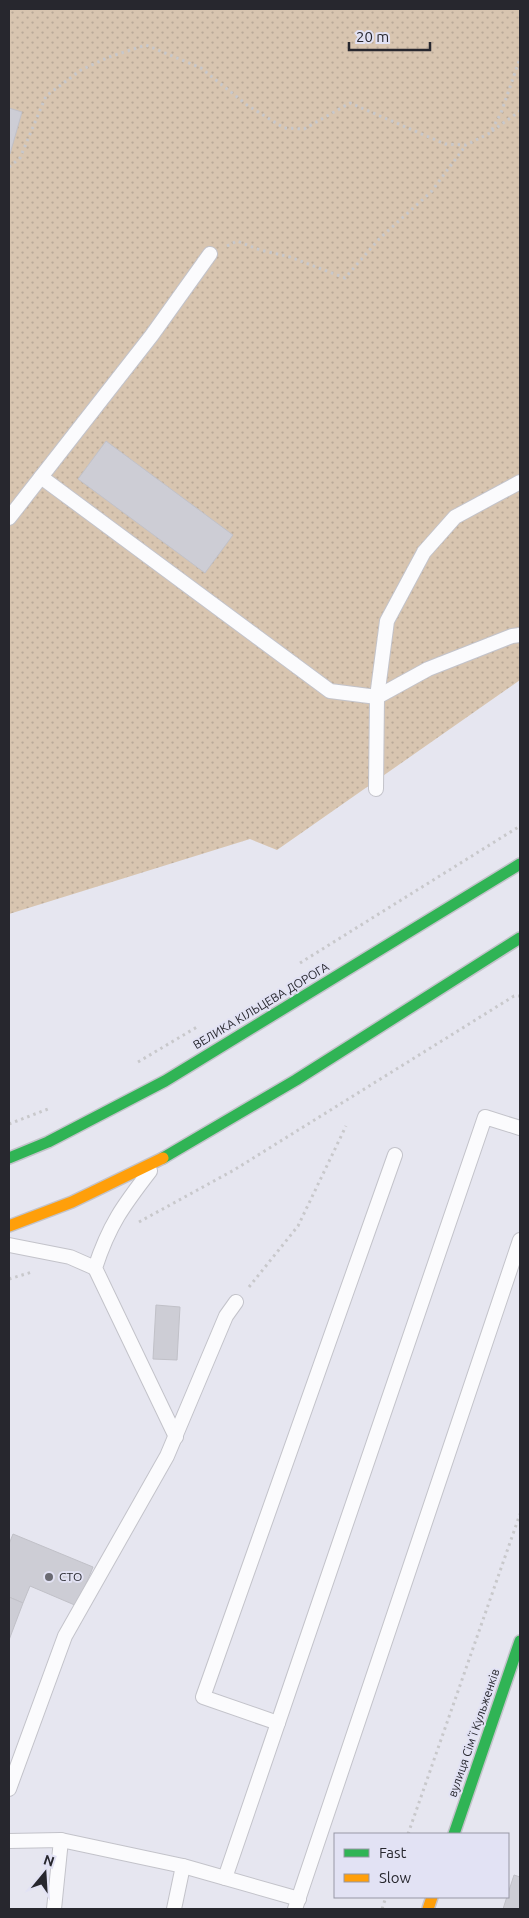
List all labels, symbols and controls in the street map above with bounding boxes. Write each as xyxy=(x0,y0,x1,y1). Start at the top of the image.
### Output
scale bar xyxy=(349,20,430,52)
text: 20 m xyxy=(356,28,389,45)
street label: ВЕЛИКА КІЛЬЦЕВА ДОРОГА xyxy=(191,960,331,1051)
place label: СТО xyxy=(59,1570,82,1583)
marker: СТО xyxy=(43,1571,55,1583)
street label: вулиця Сімʼї Кульженків xyxy=(445,1667,502,1799)
legend xyxy=(334,1833,509,1898)
text: Fast xyxy=(379,1844,407,1861)
north arrow xyxy=(20,1848,70,1898)
text: N xyxy=(42,1851,56,1870)
text: Slow xyxy=(379,1869,412,1886)

